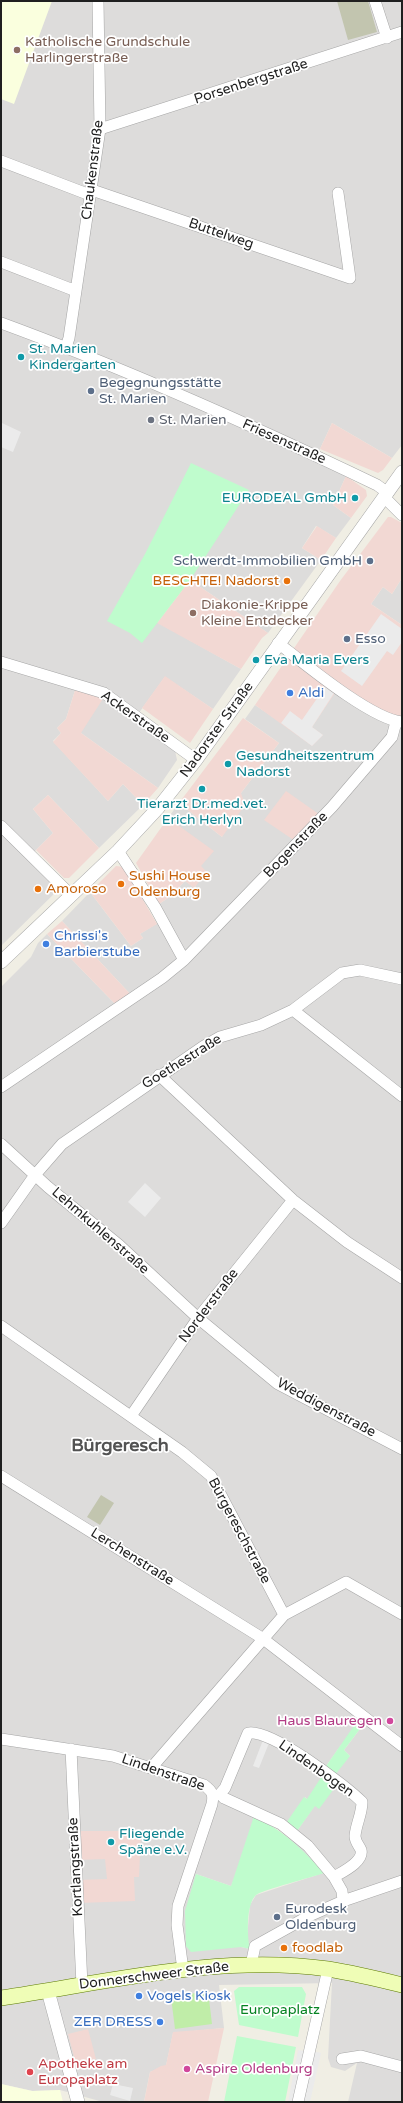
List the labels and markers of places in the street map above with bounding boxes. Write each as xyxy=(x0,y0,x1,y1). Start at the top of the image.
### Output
place label: Katholische Grundschule Harlingerstraße xyxy=(25,34,190,66)
marker: Katholische Grundschule Harlingerstraße xyxy=(12,45,22,55)
place label: St. Marien Kindergarten xyxy=(29,341,116,374)
marker: St. Marien Kindergarten xyxy=(16,352,26,362)
place label: Begegnungsstätte St. Marien xyxy=(99,375,221,408)
marker: Begegnungsstätte St. Marien xyxy=(86,386,96,396)
place label: St. Marien xyxy=(159,412,227,428)
marker: St. Marien xyxy=(146,415,156,425)
place label: EURODEAL GmbH xyxy=(222,490,347,506)
marker: EURODEAL GmbH xyxy=(350,493,360,503)
place label: Schwerdt-Immobilien GmbH xyxy=(173,553,362,569)
marker: Schwerdt-Immobilien GmbH xyxy=(365,556,375,566)
place label: BESCHTE! Nadorst xyxy=(153,573,279,589)
marker: BESCHTE! Nadorst xyxy=(282,576,292,586)
place label: Diakonie-Krippe Kleine Entdecker xyxy=(201,597,313,630)
marker: Diakonie-Krippe Kleine Entdecker xyxy=(188,608,198,618)
place label: Esso xyxy=(355,631,386,647)
marker: Esso xyxy=(342,634,352,644)
place label: Eva Maria Evers xyxy=(264,652,369,668)
marker: Eva Maria Evers xyxy=(251,655,261,665)
place label: Aldi xyxy=(298,685,324,701)
marker: Aldi xyxy=(285,688,295,698)
place label: Gesundheitszentrum Nadorst xyxy=(236,748,374,780)
marker: Gesundheitszentrum Nadorst xyxy=(223,759,233,769)
marker: Tierarzt Dr.med.vet. Erich Herlyn xyxy=(197,784,207,794)
place label: Tierarzt Dr.med.vet. Erich Herlyn xyxy=(137,796,267,828)
place label: Sushi House Oldenburg xyxy=(129,868,210,900)
marker: Sushi House Oldenburg xyxy=(116,879,126,889)
place label: Amoroso xyxy=(46,881,107,897)
marker: Amoroso xyxy=(33,884,43,894)
place label: Chrissi's Barbierstube xyxy=(54,928,140,960)
marker: Chrissi's Barbierstube xyxy=(41,939,51,949)
place label: Haus Blauregen xyxy=(277,1713,382,1729)
marker: Haus Blauregen xyxy=(385,1716,395,1726)
place label: Fliegende Späne e.V. xyxy=(119,1826,187,1858)
marker: Fliegende Späne e.V. xyxy=(106,1837,116,1847)
place label: Eurodesk Oldenburg xyxy=(285,1901,356,1934)
marker: Eurodesk Oldenburg xyxy=(272,1912,282,1922)
place label: foodlab xyxy=(292,1940,343,1956)
marker: foodlab xyxy=(279,1943,289,1953)
place label: Vogels Kiosk xyxy=(147,1988,231,2004)
marker: Vogels Kiosk xyxy=(134,1991,144,2001)
place label: ZER DRESS xyxy=(74,2014,152,2030)
marker: ZER DRESS xyxy=(155,2017,165,2027)
place label: Apotheke am Europaplatz xyxy=(38,2056,127,2088)
place label: Aspire Oldenburg xyxy=(195,2061,313,2077)
marker: Aspire Oldenburg xyxy=(182,2064,192,2074)
marker: Apotheke am Europaplatz xyxy=(25,2067,35,2077)

